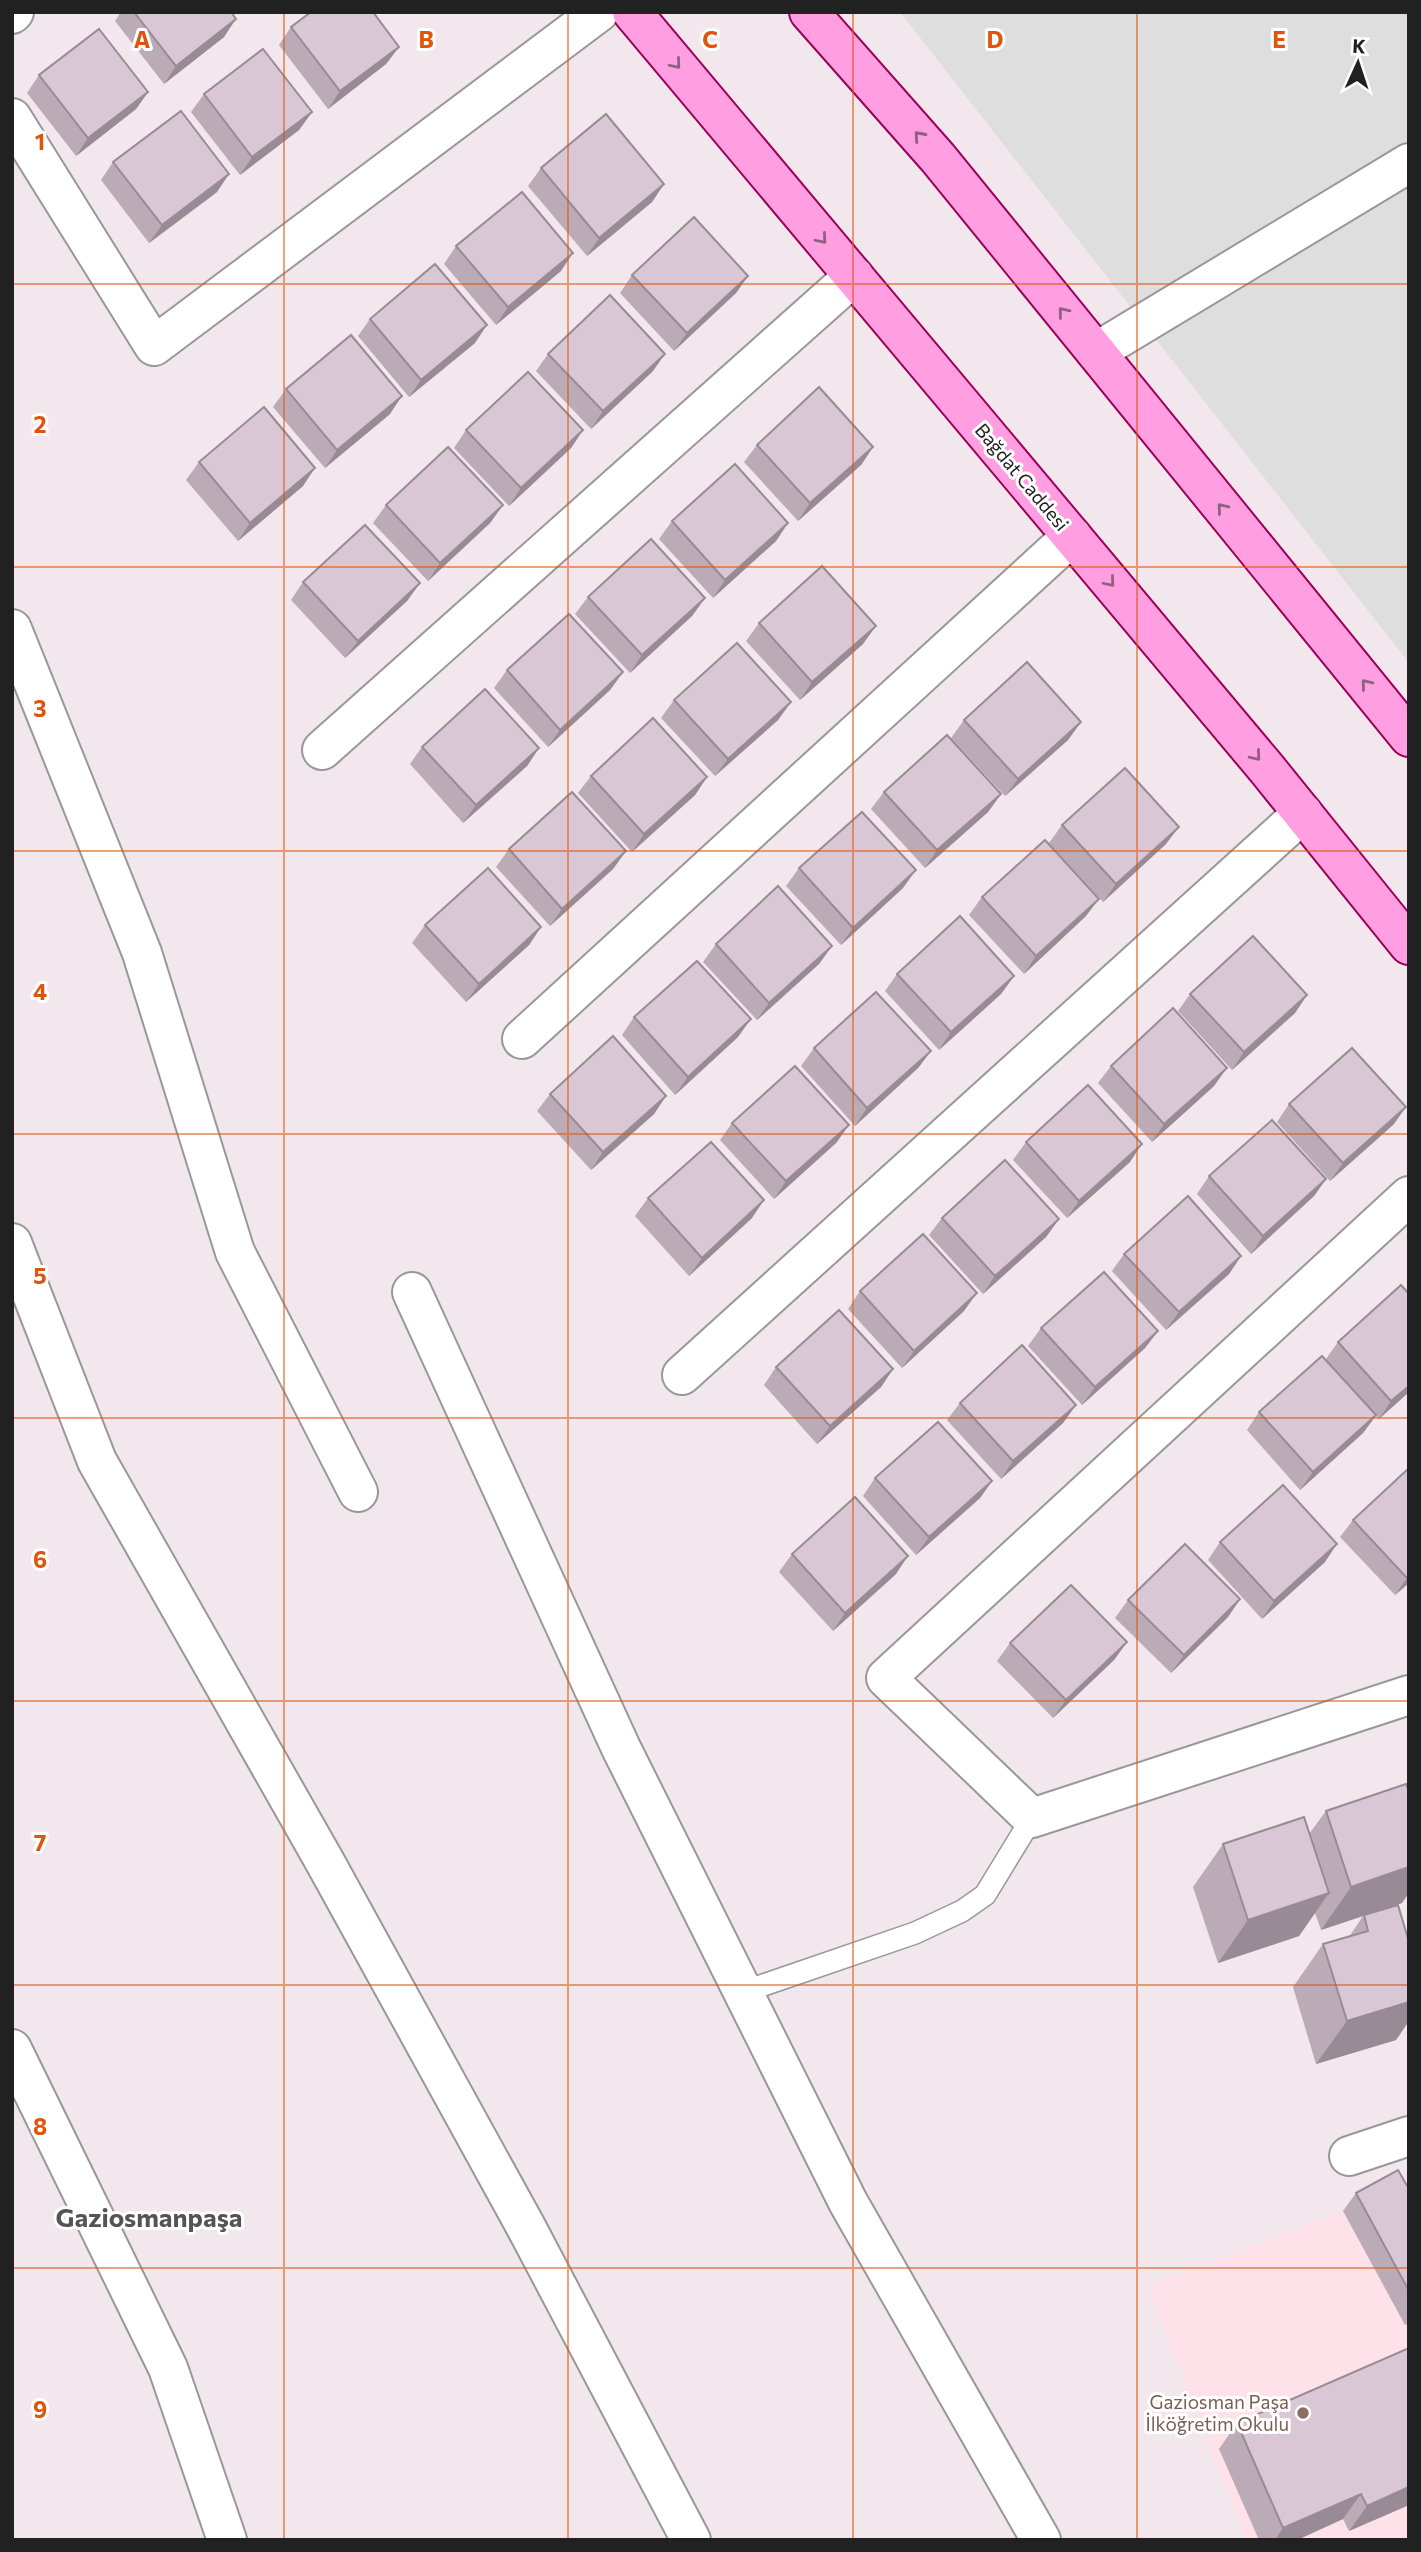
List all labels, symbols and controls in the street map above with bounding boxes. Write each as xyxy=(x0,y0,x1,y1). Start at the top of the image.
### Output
text: A xyxy=(134,25,151,53)
text: B xyxy=(418,25,434,53)
text: C xyxy=(702,25,718,53)
text: D xyxy=(987,25,1004,53)
text: E xyxy=(1272,25,1286,53)
north arrow xyxy=(1323,28,1393,98)
text: K xyxy=(1352,34,1366,57)
one-way arrow xyxy=(668,56,680,69)
text: 1 xyxy=(35,127,45,155)
one-way arrow xyxy=(915,131,927,144)
one-way arrow xyxy=(814,230,826,243)
one-way arrow xyxy=(1059,308,1072,320)
text: 2 xyxy=(33,410,47,438)
street label: Bağdat Caddesi xyxy=(971,418,1074,535)
one-way arrow xyxy=(1218,503,1231,515)
one-way arrow xyxy=(1102,573,1114,586)
one-way arrow xyxy=(1361,680,1374,692)
text: 3 xyxy=(33,694,47,722)
one-way arrow xyxy=(1248,748,1260,761)
text: 4 xyxy=(33,977,47,1005)
text: 5 xyxy=(33,1261,47,1289)
text: 6 xyxy=(33,1545,47,1573)
text: 7 xyxy=(34,1828,46,1856)
text: 8 xyxy=(33,2112,47,2140)
district label: Gaziosmanpaşa xyxy=(55,2201,243,2232)
place label: Gaziosman Paşa İlköğretim Okulu xyxy=(1145,2390,1289,2435)
text: 9 xyxy=(33,2395,47,2423)
marker: Gaziosman Paşa İlköğretim Okulu xyxy=(1295,2405,1311,2421)

